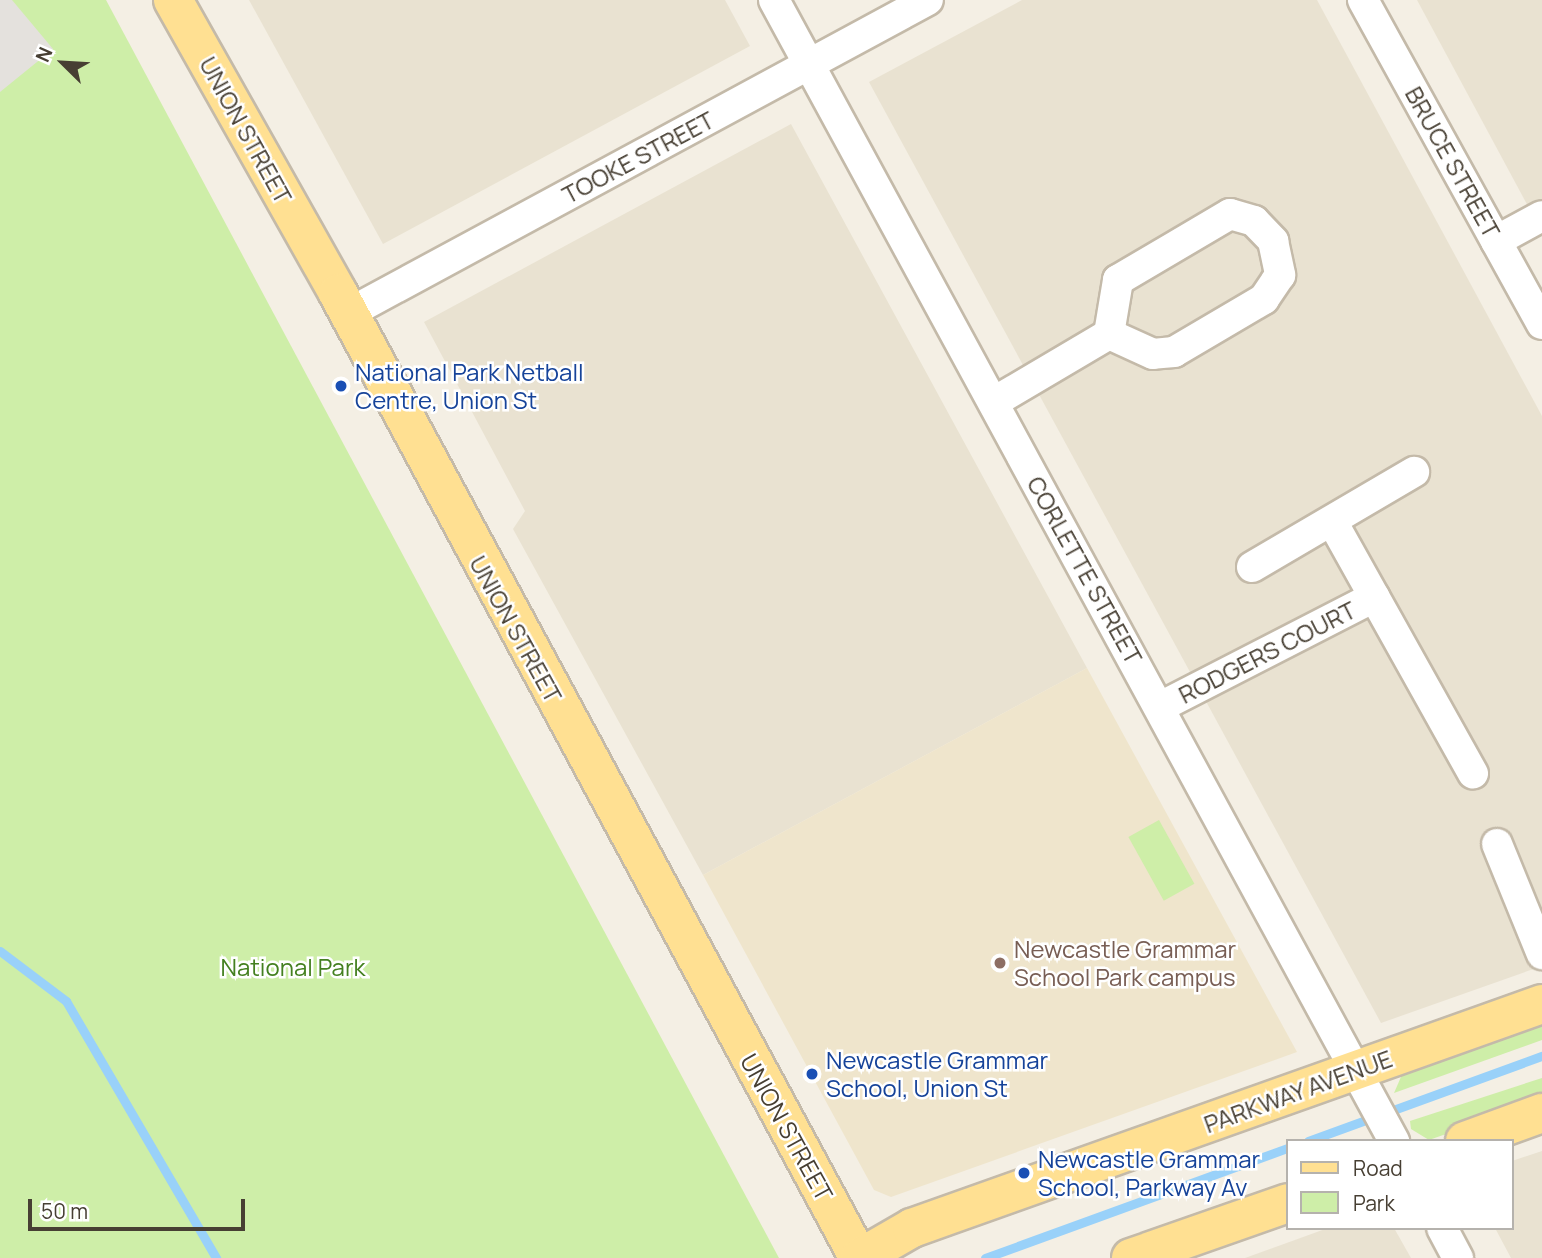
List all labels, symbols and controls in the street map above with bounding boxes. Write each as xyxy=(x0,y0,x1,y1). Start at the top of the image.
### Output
north arrow xyxy=(28,28,98,98)
text: N xyxy=(29,43,58,66)
street label: UNION STREET xyxy=(194,52,298,208)
street label: BRUCE STREET xyxy=(1400,81,1506,243)
street label: TOOKE STREET xyxy=(557,105,719,209)
place label: National Park Netball Centre, Union St xyxy=(355,358,584,414)
marker: National Park Netball Centre, Union St xyxy=(333,378,349,394)
street label: CORLETTE STREET xyxy=(1021,471,1149,669)
street label: UNION STREET xyxy=(464,551,568,707)
street label: RODGERS COURT xyxy=(1174,595,1360,709)
place label: Newcastle Grammar School Park campus xyxy=(1014,935,1236,991)
park label: National Park xyxy=(221,953,365,981)
marker: Newcastle Grammar School Park campus xyxy=(992,955,1008,971)
street label: PARKWAY AVENUE xyxy=(1199,1043,1397,1139)
place label: Newcastle Grammar School, Union St xyxy=(826,1046,1048,1102)
street label: UNION STREET xyxy=(735,1049,839,1205)
marker: Newcastle Grammar School, Union St xyxy=(804,1066,820,1082)
legend xyxy=(1286,1139,1514,1230)
place label: Newcastle Grammar School, Parkway Av xyxy=(1038,1145,1260,1201)
text: Road xyxy=(1353,1154,1403,1182)
marker: Newcastle Grammar School, Parkway Av xyxy=(1016,1165,1032,1181)
scale bar xyxy=(32,1184,248,1228)
text: Park xyxy=(1353,1189,1395,1217)
text: 50 m xyxy=(41,1197,88,1225)

